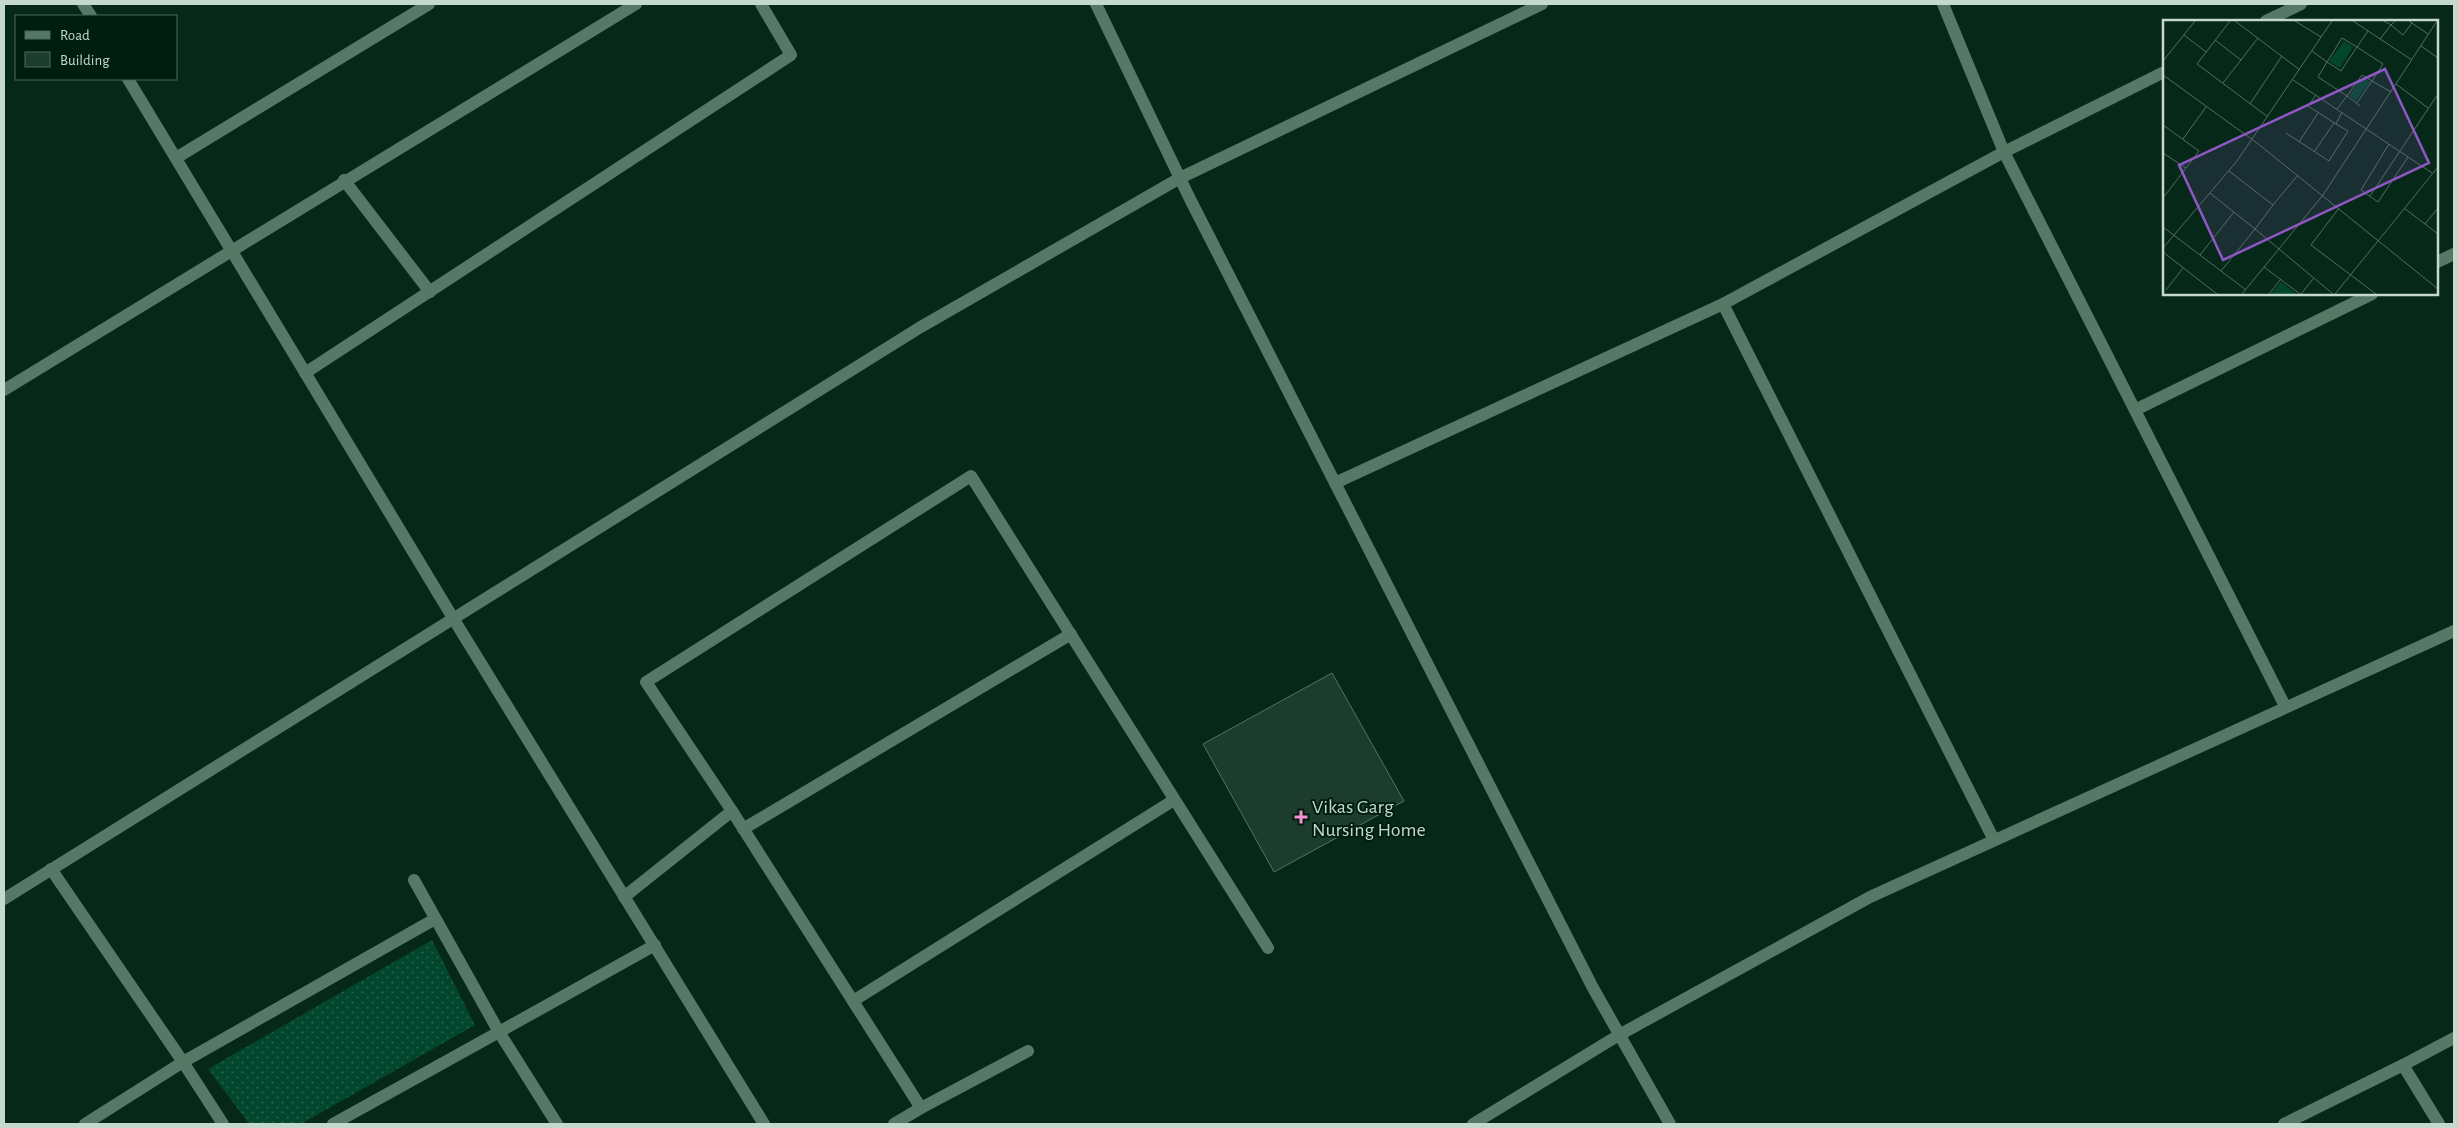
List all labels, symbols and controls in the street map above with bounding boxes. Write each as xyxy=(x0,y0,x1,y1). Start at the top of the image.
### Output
legend xyxy=(15,15,178,80)
inset map xyxy=(2163,20,2438,295)
text: Road xyxy=(60,28,90,43)
text: Building xyxy=(60,53,110,68)
place label: Vikas Garg Nursing Home xyxy=(1312,797,1426,840)
marker: Vikas Garg Nursing Home xyxy=(1294,810,1308,824)

